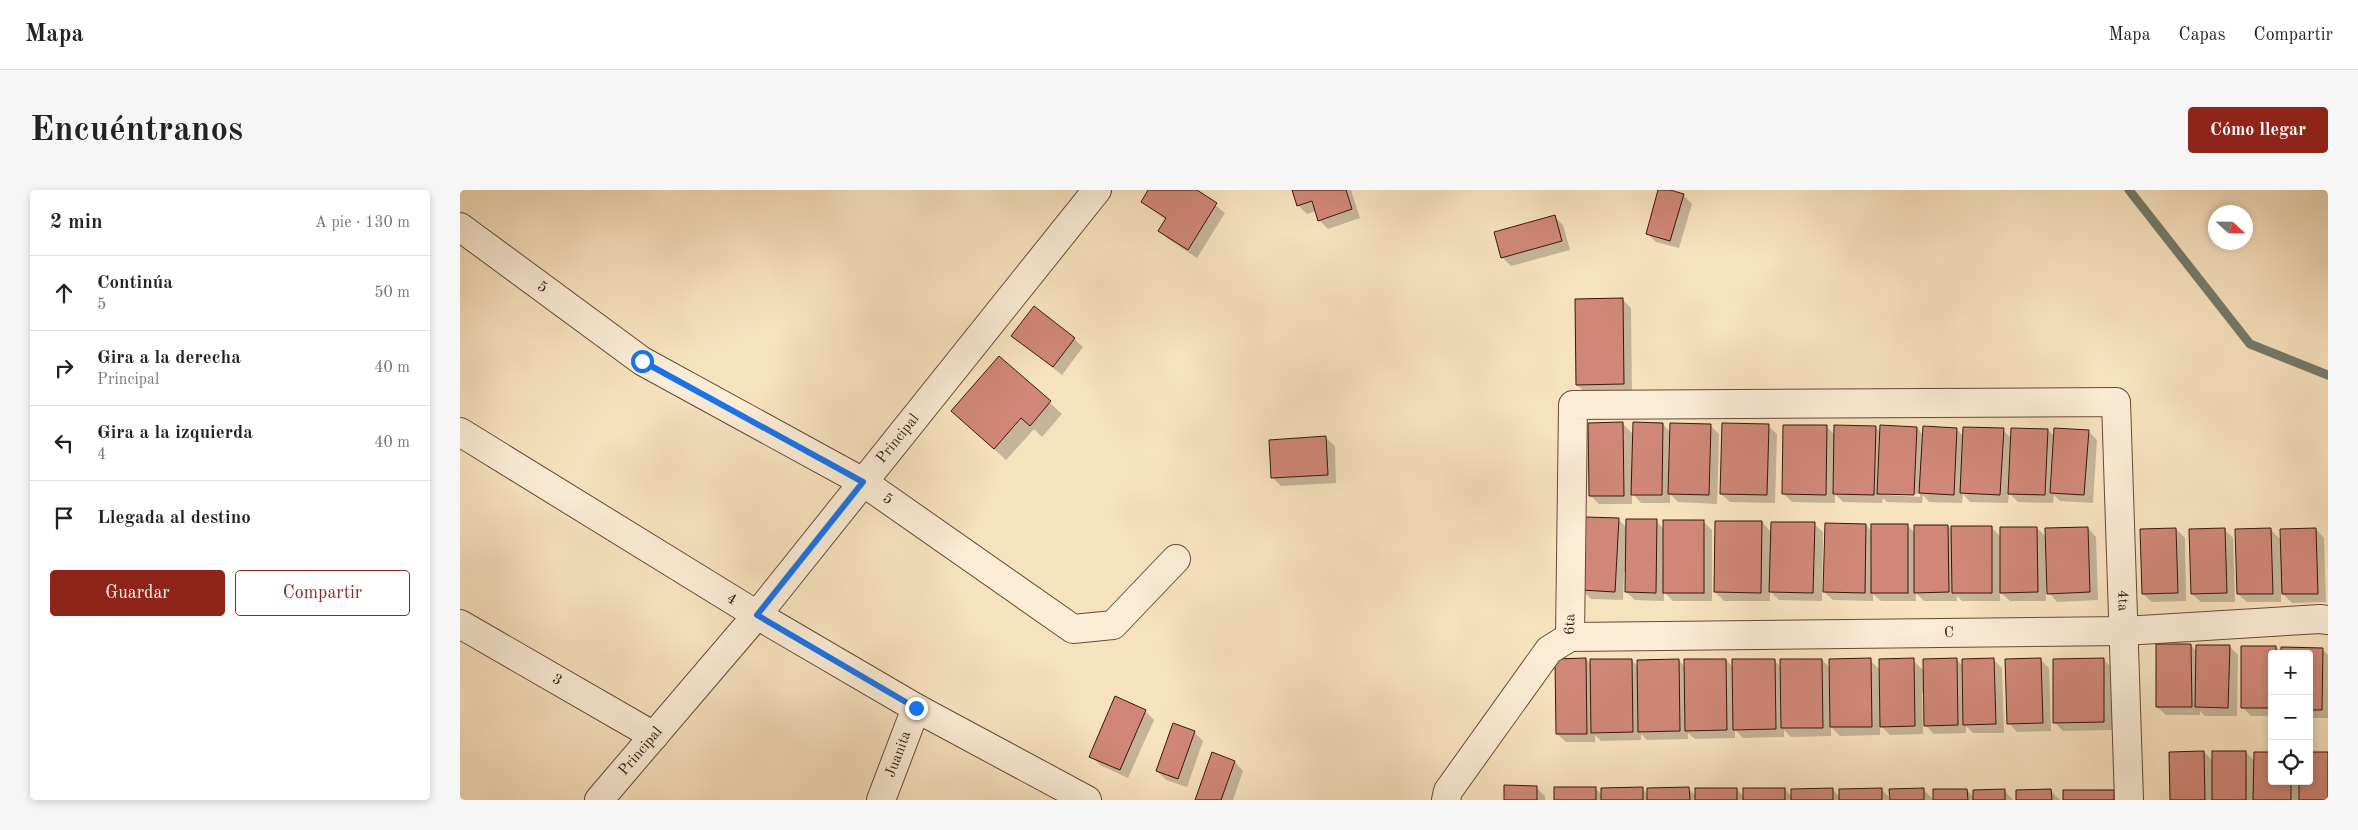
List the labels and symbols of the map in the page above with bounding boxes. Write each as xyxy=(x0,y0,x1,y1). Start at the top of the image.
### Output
north arrow xyxy=(2208,205,2253,250)
street label: 5 xyxy=(534,279,550,296)
route start xyxy=(631,350,654,373)
street label: Principal xyxy=(874,411,922,466)
street label: 5 xyxy=(880,491,895,508)
street label: 4ta xyxy=(2115,590,2130,612)
street label: 4 xyxy=(724,591,739,608)
street label: 6ta xyxy=(1563,613,1578,635)
street label: C xyxy=(1944,625,1954,640)
street label: 3 xyxy=(549,671,565,689)
route end xyxy=(905,697,928,720)
street label: Principal xyxy=(616,724,665,778)
street label: Juanita xyxy=(883,728,914,779)

